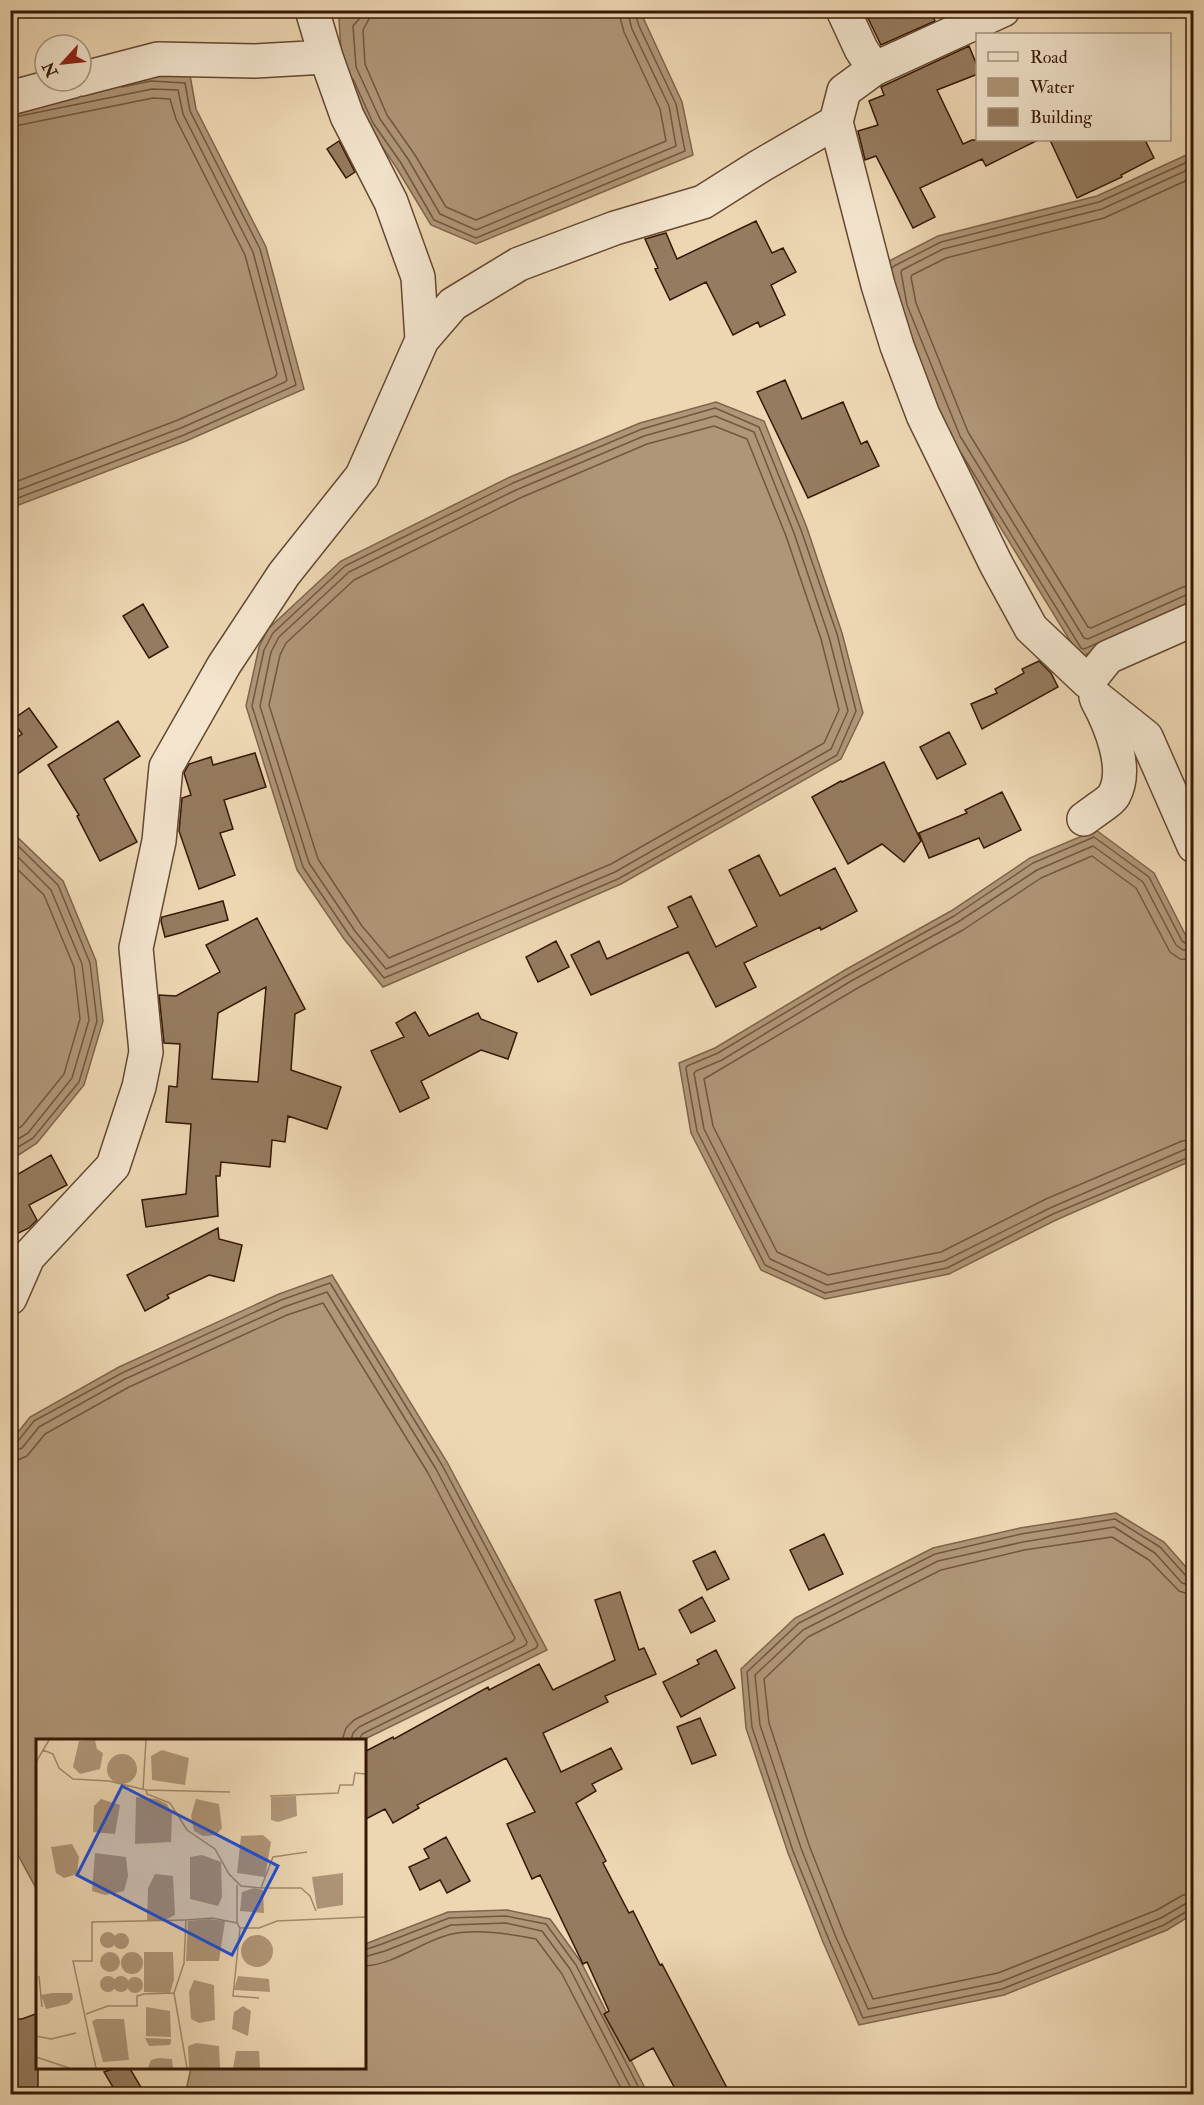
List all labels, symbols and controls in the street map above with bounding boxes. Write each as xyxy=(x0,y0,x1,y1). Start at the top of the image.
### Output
north arrow xyxy=(33,33,93,93)
legend xyxy=(976,33,1171,141)
text: Road xyxy=(1030,46,1068,69)
text: N xyxy=(38,58,63,81)
text: Water xyxy=(1029,76,1074,99)
text: Building xyxy=(1030,106,1093,129)
inset map xyxy=(36,1739,366,2069)

